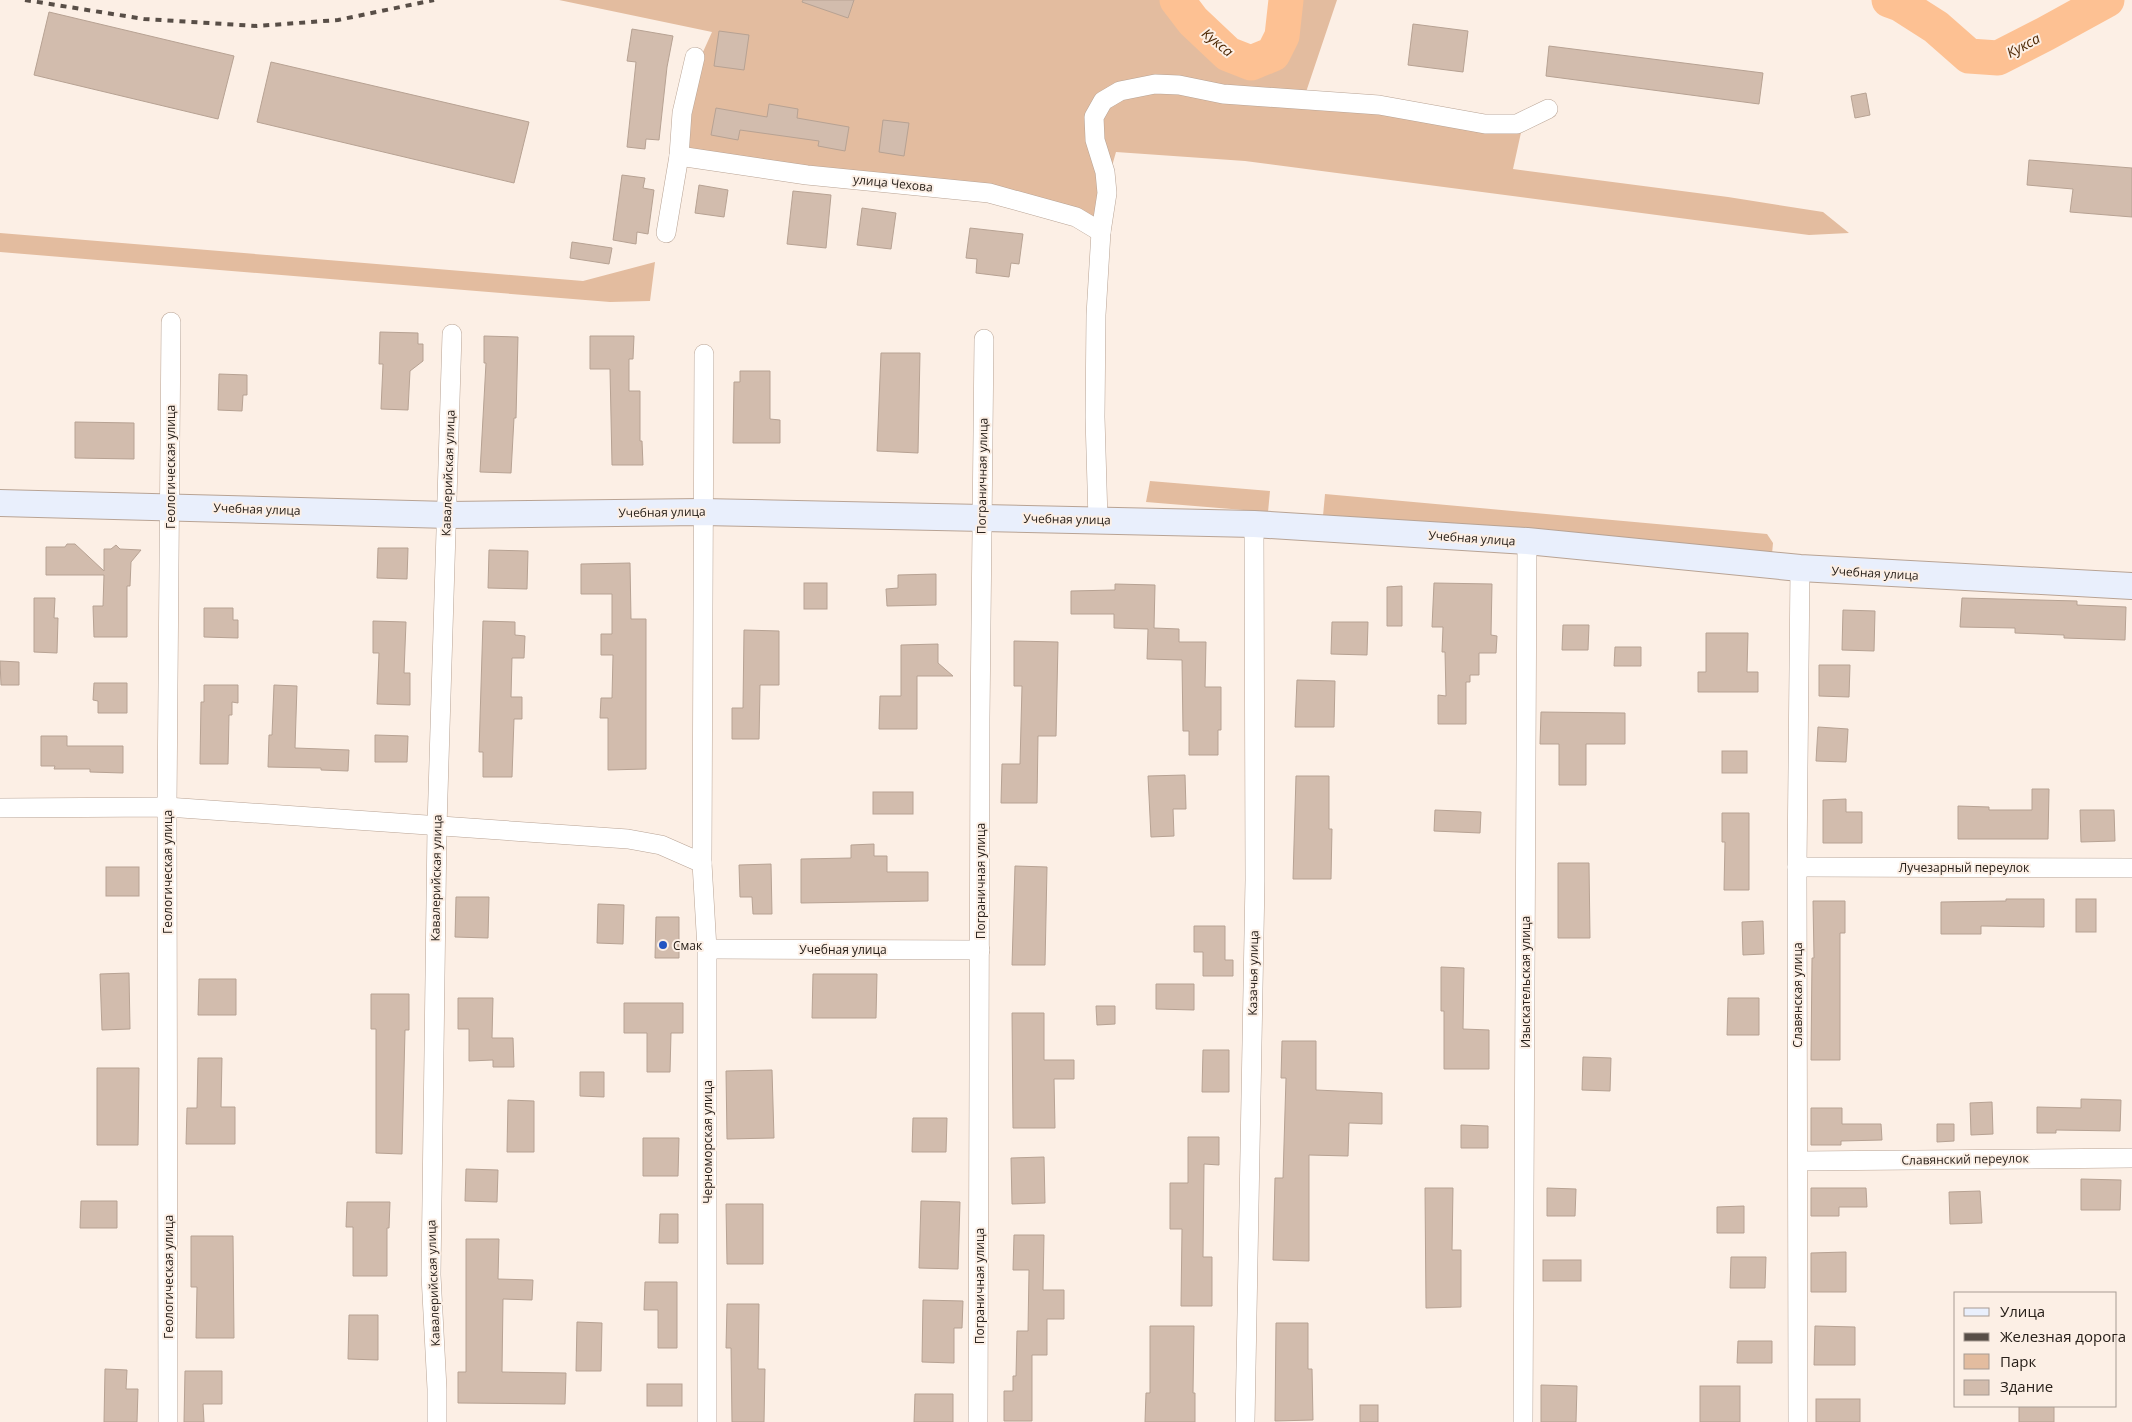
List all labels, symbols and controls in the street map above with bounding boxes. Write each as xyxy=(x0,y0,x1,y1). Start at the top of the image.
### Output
water label: Кукса xyxy=(1198,24,1238,61)
water label: Кукса xyxy=(2003,28,2043,62)
street label: улица Чехова xyxy=(852,170,934,196)
street label: Геологическая улица xyxy=(162,405,179,529)
street label: Кавалерийская улица xyxy=(437,409,459,537)
street label: Пограничная улица xyxy=(972,418,992,534)
street label: Учебная улица xyxy=(213,499,301,519)
street label: Учебная улица xyxy=(618,503,706,521)
street label: Учебная улица xyxy=(1023,510,1111,528)
street label: Учебная улица xyxy=(1428,526,1516,550)
street label: Учебная улица xyxy=(1831,562,1919,584)
street label: Геологическая улица xyxy=(159,810,176,934)
street label: Кавалерийская улица xyxy=(426,814,446,942)
street label: Пограничная улица xyxy=(972,823,989,939)
street label: Лучезарный переулок xyxy=(1899,859,2030,876)
street label: Изыскательская улица xyxy=(1517,916,1534,1048)
street label: Казачья улица xyxy=(1244,930,1262,1016)
place label: Смак xyxy=(673,937,703,954)
marker: Смак xyxy=(657,939,669,951)
street label: Учебная улица xyxy=(799,941,887,958)
street label: Славянская улица xyxy=(1789,942,1806,1048)
street label: Черноморская улица xyxy=(699,1080,716,1204)
street label: Славянский переулок xyxy=(1901,1149,2029,1169)
street label: Геологическая улица xyxy=(160,1215,177,1339)
street label: Кавалерийская улица xyxy=(422,1219,444,1347)
street label: Пограничная улица xyxy=(971,1228,988,1344)
legend xyxy=(1954,1292,2117,1407)
text: Улица xyxy=(2000,1301,2045,1321)
text: Железная дорога xyxy=(2000,1326,2126,1346)
text: Парк xyxy=(2000,1351,2036,1371)
text: Здание xyxy=(2000,1376,2053,1396)

